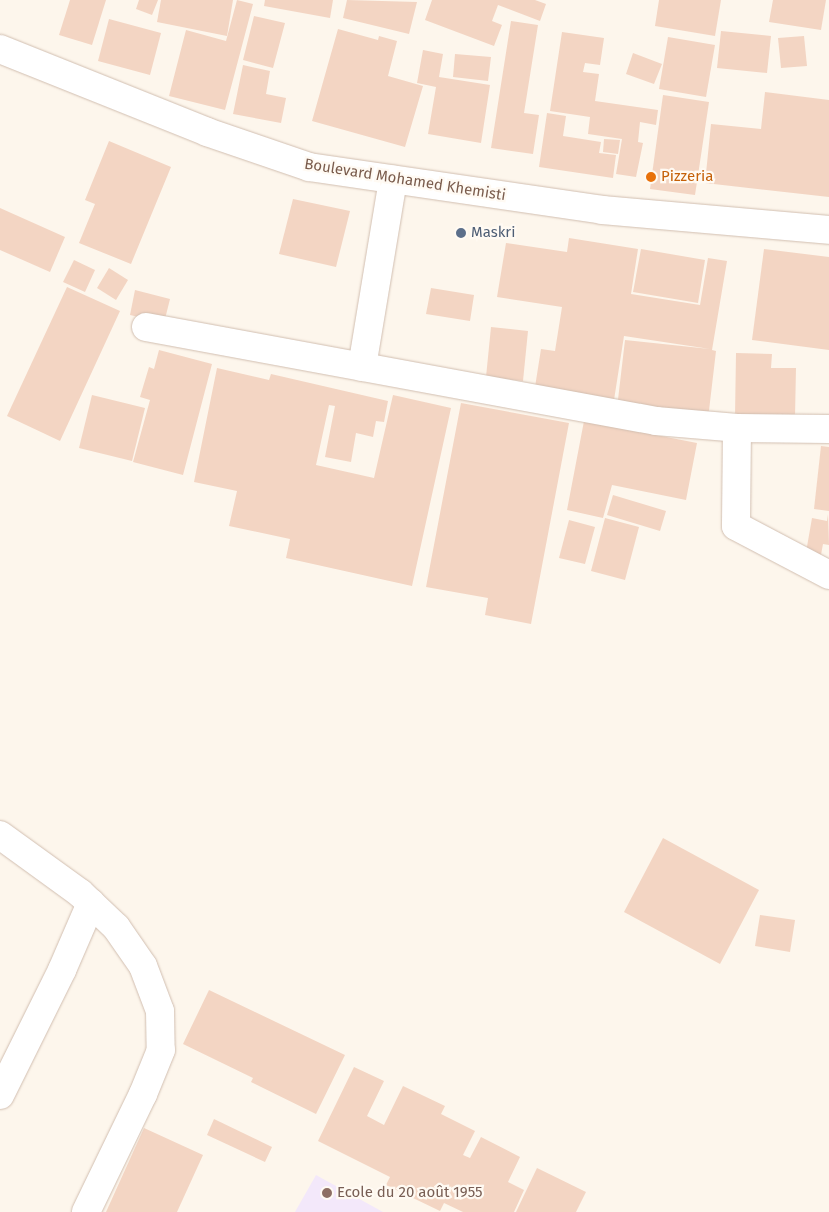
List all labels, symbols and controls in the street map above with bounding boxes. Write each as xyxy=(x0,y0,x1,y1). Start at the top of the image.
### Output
street label: Boulevard Mohamed Khemisti xyxy=(303,155,507,205)
place label: Pizzeria xyxy=(661,168,713,186)
marker: Pizzeria xyxy=(645,171,657,183)
place label: Maskri xyxy=(471,224,515,242)
marker: Maskri xyxy=(455,227,467,239)
place label: Ecole du 20 août 1955 xyxy=(337,1184,483,1202)
marker: Ecole du 20 août 1955 xyxy=(321,1187,333,1199)

